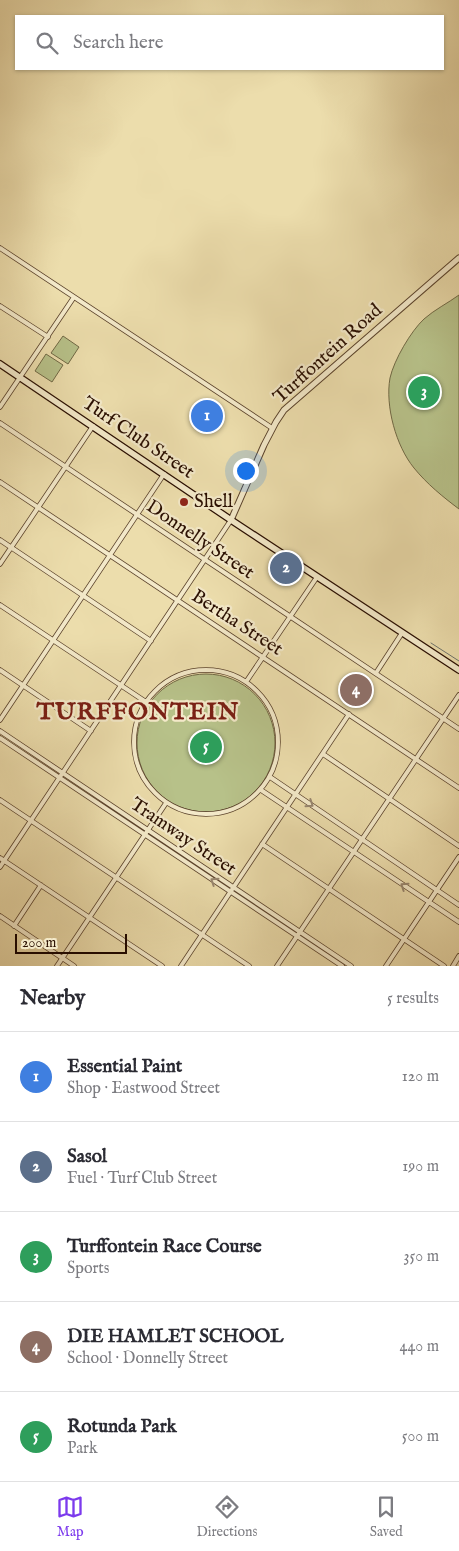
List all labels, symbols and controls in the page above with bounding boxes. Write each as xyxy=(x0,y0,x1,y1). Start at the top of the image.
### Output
search box xyxy=(15,15,444,70)
icon: search xyxy=(33,29,61,57)
text: Search here xyxy=(73,31,164,55)
street label: Turffontein Road xyxy=(269,298,388,409)
pin: 3 xyxy=(408,373,440,411)
street label: Turf Club Street xyxy=(77,392,199,485)
pin: 1 xyxy=(191,397,223,435)
your location xyxy=(233,458,259,484)
place label: Shell xyxy=(194,490,234,514)
street label: Donnelly Street xyxy=(141,495,259,585)
marker: Shell xyxy=(178,496,190,508)
pin: 2 xyxy=(270,549,302,587)
street label: Bertha Street xyxy=(187,584,288,662)
pin: 4 xyxy=(340,671,372,709)
district label: TURFFONTEIN xyxy=(35,697,240,728)
pin: 5 xyxy=(190,728,222,766)
street label: Tramway Street xyxy=(125,793,241,882)
one-way arrow xyxy=(305,798,314,808)
one-way arrow xyxy=(210,878,220,887)
one-way arrow xyxy=(400,882,409,892)
scale bar xyxy=(15,931,128,954)
text: 200 m xyxy=(22,934,56,952)
text: Nearby xyxy=(20,985,85,1012)
text: 5 results xyxy=(387,989,439,1009)
text: Essential Paint xyxy=(67,1055,182,1079)
text: 1 xyxy=(33,1067,39,1087)
text: 120 m xyxy=(402,1067,439,1087)
text: Shop · Eastwood Street xyxy=(67,1079,220,1099)
text: Sasol xyxy=(67,1145,107,1169)
text: 2 xyxy=(32,1157,40,1177)
text: 190 m xyxy=(402,1157,439,1177)
text: Fuel · Turf Club Street xyxy=(67,1169,217,1189)
text: Turffontein Race Course xyxy=(67,1235,262,1259)
text: 3 xyxy=(33,1247,39,1267)
text: 350 m xyxy=(404,1247,439,1267)
text: Sports xyxy=(67,1259,109,1279)
text: DIE HAMLET SCHOOL xyxy=(67,1325,283,1349)
text: 4 xyxy=(32,1337,40,1357)
text: 440 m xyxy=(400,1337,439,1357)
text: School · Donnelly Street xyxy=(67,1349,228,1369)
text: Rotunda Park xyxy=(67,1415,177,1439)
text: 5 xyxy=(33,1427,39,1447)
text: 500 m xyxy=(402,1427,439,1447)
text: Park xyxy=(67,1439,97,1459)
tab: Map xyxy=(56,1493,84,1541)
tab: Directions xyxy=(196,1493,257,1541)
tab: Saved xyxy=(370,1493,403,1541)

